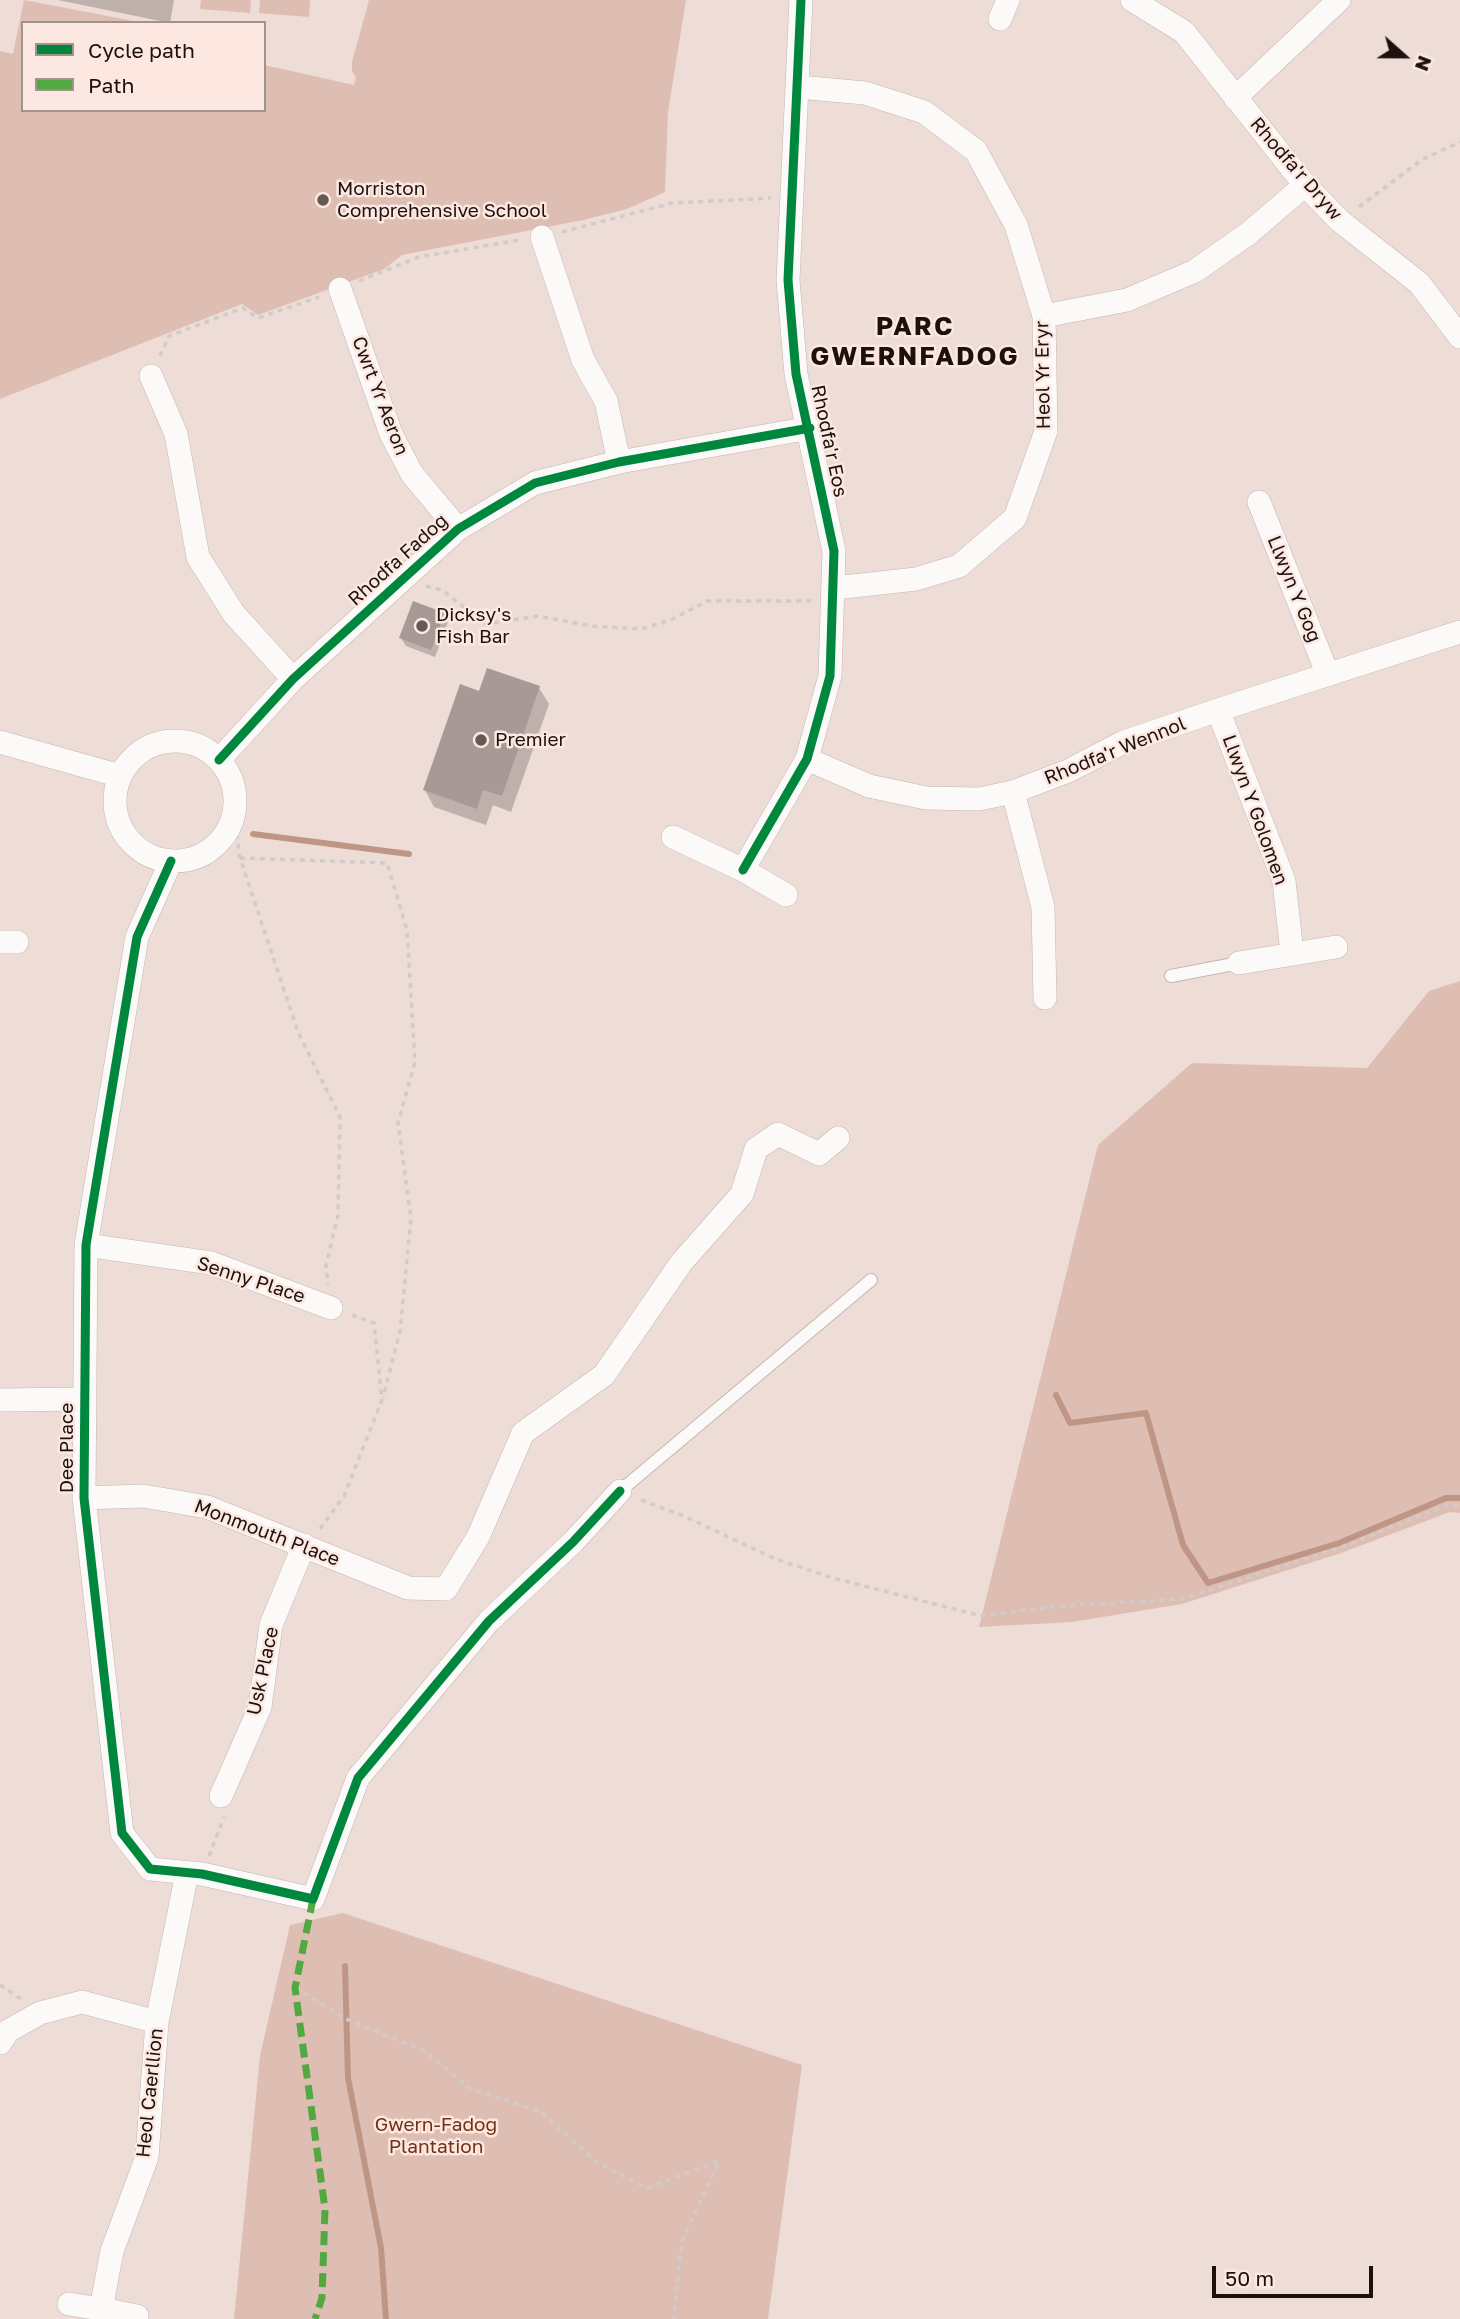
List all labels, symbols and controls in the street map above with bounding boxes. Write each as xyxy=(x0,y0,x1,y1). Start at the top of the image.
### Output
legend xyxy=(21,21,266,112)
north arrow xyxy=(1369,21,1439,91)
text: Cycle path xyxy=(88,37,195,63)
text: N xyxy=(1411,53,1437,75)
text: Path xyxy=(88,72,135,98)
street label: Rhodfa'r Dryw xyxy=(1245,113,1347,225)
place label: Morriston Comprehensive School xyxy=(337,178,547,222)
marker: Morriston Comprehensive School xyxy=(315,192,331,208)
district label: PARC GWERNFADOG xyxy=(812,311,1018,372)
street label: Heol Yr Eryr xyxy=(1031,321,1055,429)
street label: Cwrt Yr Aeron xyxy=(347,333,413,459)
street label: Rhodfa'r Eos xyxy=(806,383,852,499)
street label: Rhodfa Fadog xyxy=(343,509,453,611)
street label: Llwyn Y Gog xyxy=(1262,532,1326,646)
place label: Dicksy's Fish Bar xyxy=(436,604,511,648)
marker: Dicksy's Fish Bar xyxy=(414,618,430,634)
street label: Rhodfa'r Wennol xyxy=(1041,712,1189,790)
place label: Premier xyxy=(495,729,566,751)
marker: Premier xyxy=(473,732,489,748)
street label: Llwyn Y Golomen xyxy=(1217,732,1293,888)
street label: Senny Place xyxy=(194,1252,308,1308)
street label: Dee Place xyxy=(56,1403,78,1493)
street label: Monmouth Place xyxy=(191,1495,343,1571)
street label: Usk Place xyxy=(242,1625,284,1717)
street label: Heol Caerllion xyxy=(132,2027,168,2159)
park label: Gwern-Fadog Plantation xyxy=(375,2114,497,2158)
scale bar xyxy=(1215,2252,1376,2296)
text: 50 m xyxy=(1225,2265,1274,2291)

